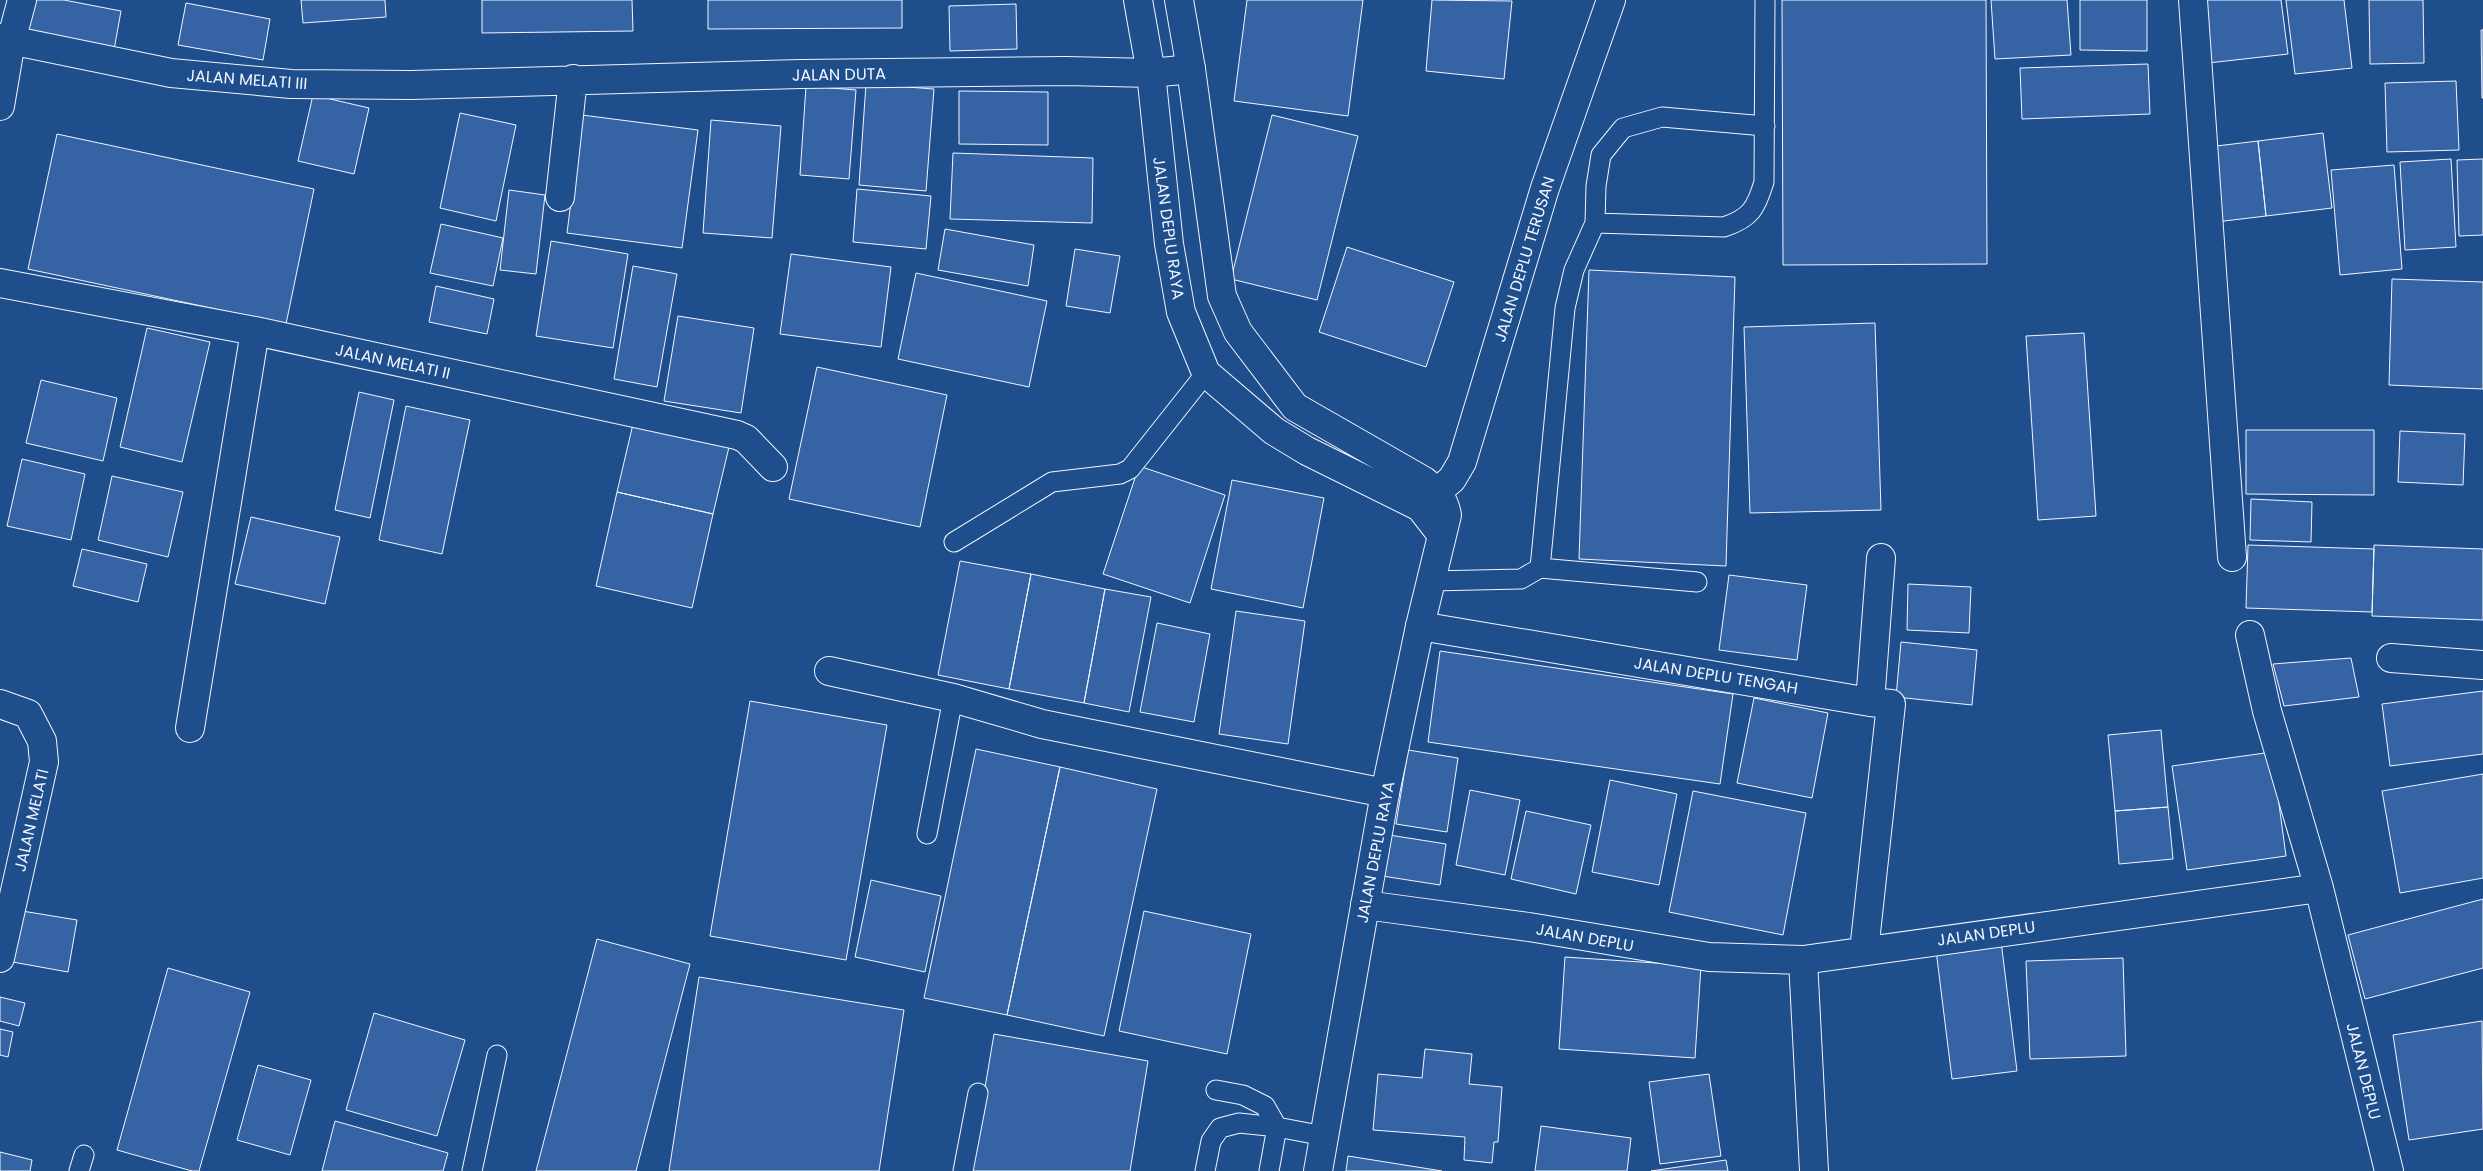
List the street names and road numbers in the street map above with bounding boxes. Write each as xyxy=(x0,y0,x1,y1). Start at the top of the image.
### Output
street label: JALAN DUTA xyxy=(792,62,886,87)
street label: JALAN MELATI III xyxy=(186,64,308,95)
street label: JALAN DEPLU RAYA xyxy=(1147,155,1190,301)
street label: JALAN DEPLU TERUSAN xyxy=(1488,174,1561,345)
street label: JALAN MELATI II xyxy=(333,338,452,385)
street label: JALAN DEPLU TENGAH xyxy=(1632,651,1800,700)
street label: JALAN MELATI xyxy=(8,766,54,874)
street label: JALAN DEPLU RAYA xyxy=(1350,779,1401,925)
street label: JALAN DEPLU xyxy=(1935,915,2037,952)
street label: JALAN DEPLU xyxy=(1534,918,1636,957)
street label: JALAN DEPLU xyxy=(2340,1020,2387,1122)

